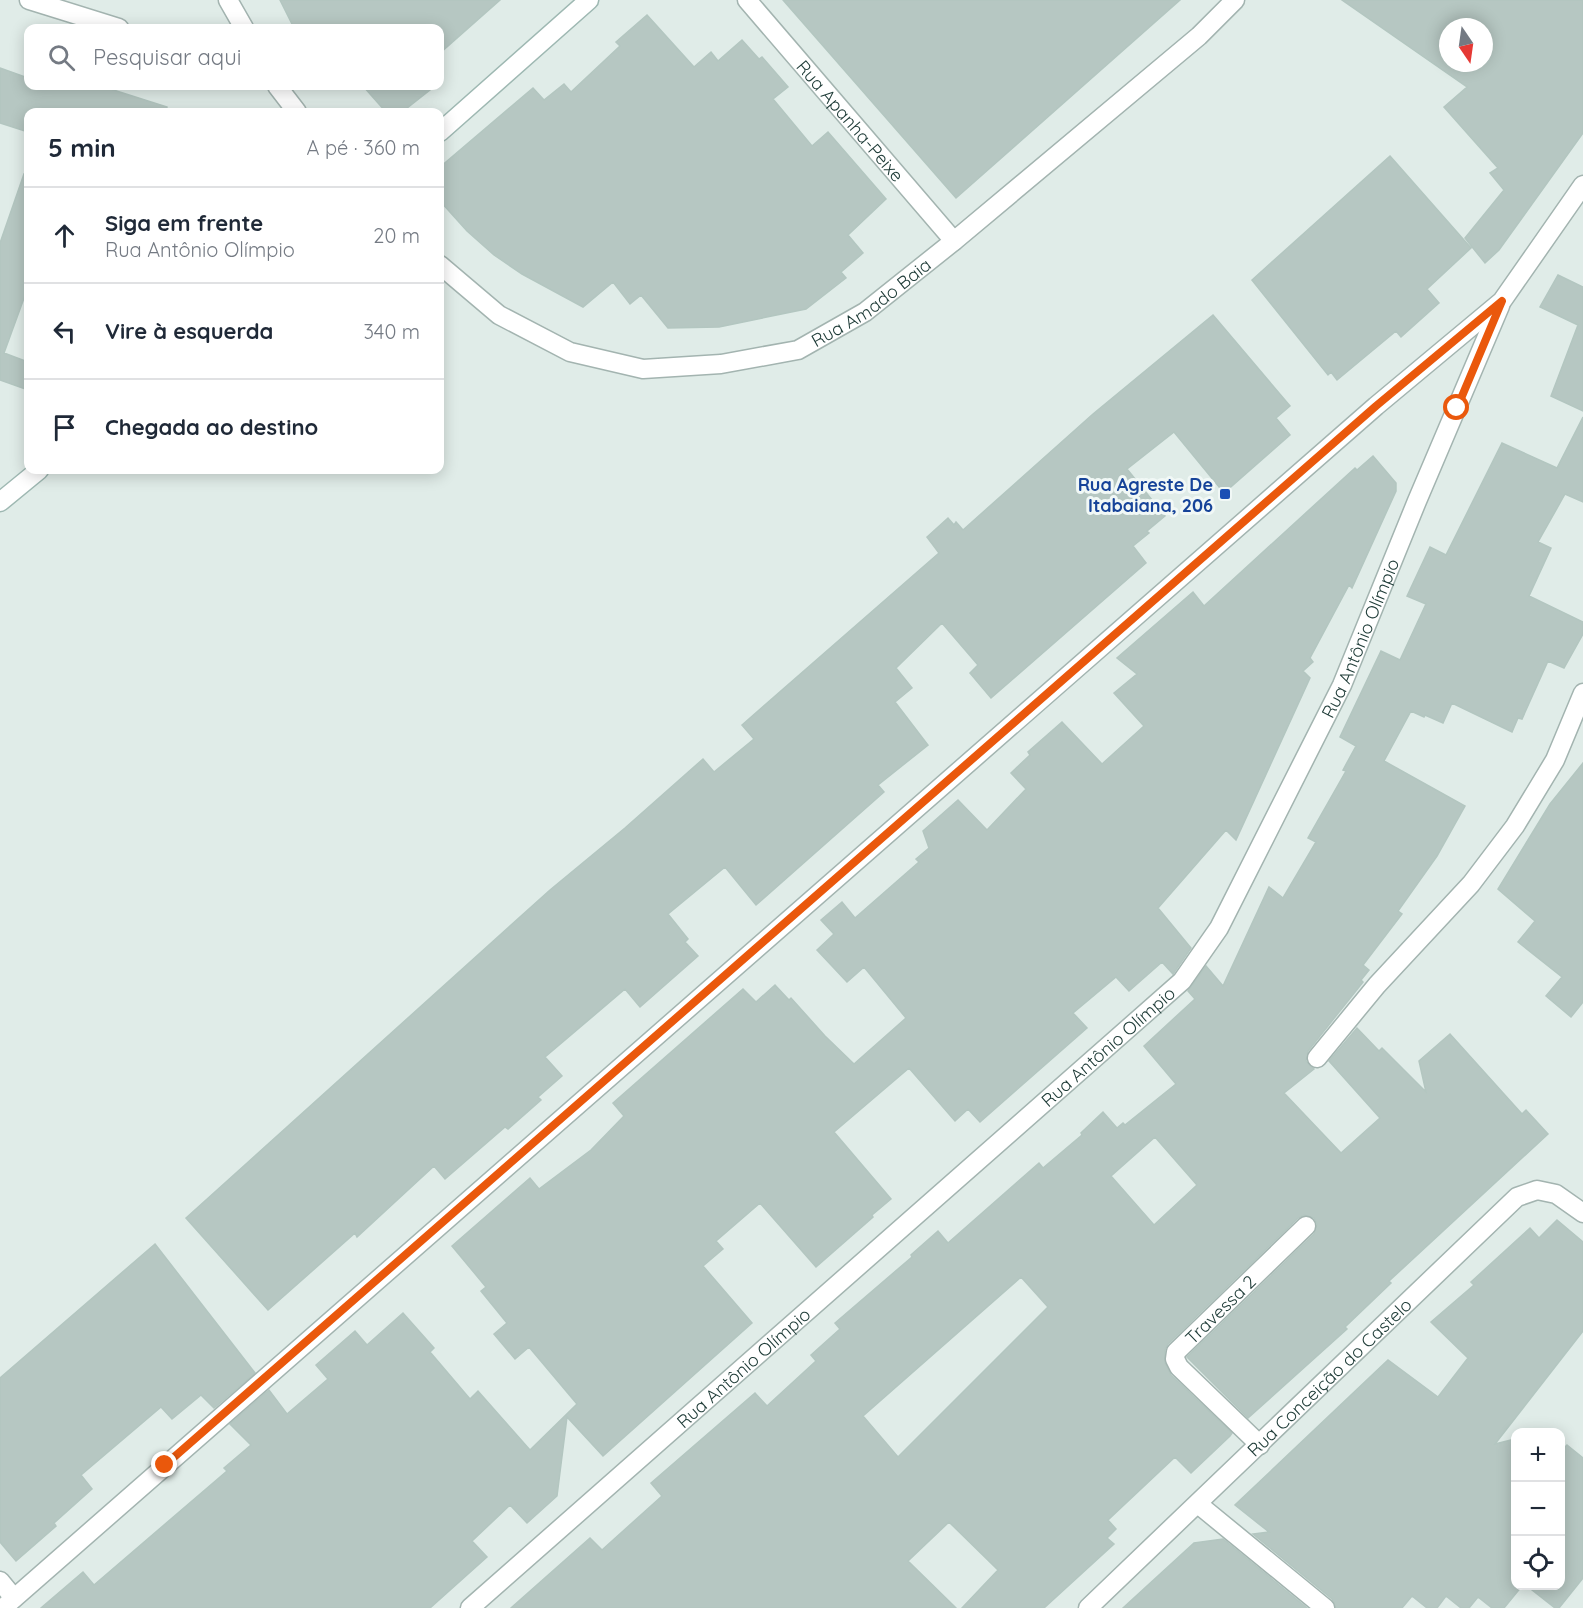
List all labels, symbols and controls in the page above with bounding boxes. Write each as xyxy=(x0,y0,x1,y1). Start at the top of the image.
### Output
north arrow xyxy=(1439,18,1493,72)
search box xyxy=(24,24,444,90)
icon: search xyxy=(45,41,78,74)
text: Pesquisar aqui xyxy=(93,43,241,71)
street label: Rua Apanha-Peixe xyxy=(792,55,909,186)
text: 5 min xyxy=(48,131,116,164)
text: A pé · 360 m xyxy=(307,135,420,160)
text: Siga em frente xyxy=(105,209,263,237)
icon: ahead xyxy=(48,219,81,252)
text: 20 m xyxy=(373,223,420,248)
text: Rua Antônio Olímpio xyxy=(105,237,295,262)
street label: Rua Amado Baia xyxy=(807,253,935,352)
icon: left xyxy=(48,315,81,348)
text: Vire à esquerda xyxy=(105,317,273,345)
text: 340 m xyxy=(363,319,420,344)
route start xyxy=(1443,394,1469,420)
icon: arrive xyxy=(48,411,81,444)
text: Chegada ao destino xyxy=(105,413,318,441)
place label: Rua Agreste De Itabaiana, 206 xyxy=(1078,473,1213,517)
marker: Rua Agreste De Itabaiana, 206 xyxy=(1218,487,1232,501)
street label: Rua Antônio Olímpio xyxy=(1316,555,1404,722)
street label: Rua Antônio Olímpio xyxy=(1036,981,1180,1111)
street label: Travessa 2 xyxy=(1180,1270,1260,1349)
street label: Rua Conceição do Castelo xyxy=(1242,1293,1416,1461)
street label: Rua Antônio Olímpio xyxy=(671,1302,815,1433)
map controls xyxy=(1511,1428,1565,1590)
button: + xyxy=(1511,1428,1565,1482)
route end xyxy=(151,1451,177,1477)
button: − xyxy=(1511,1482,1565,1536)
button: locate xyxy=(1511,1536,1565,1590)

